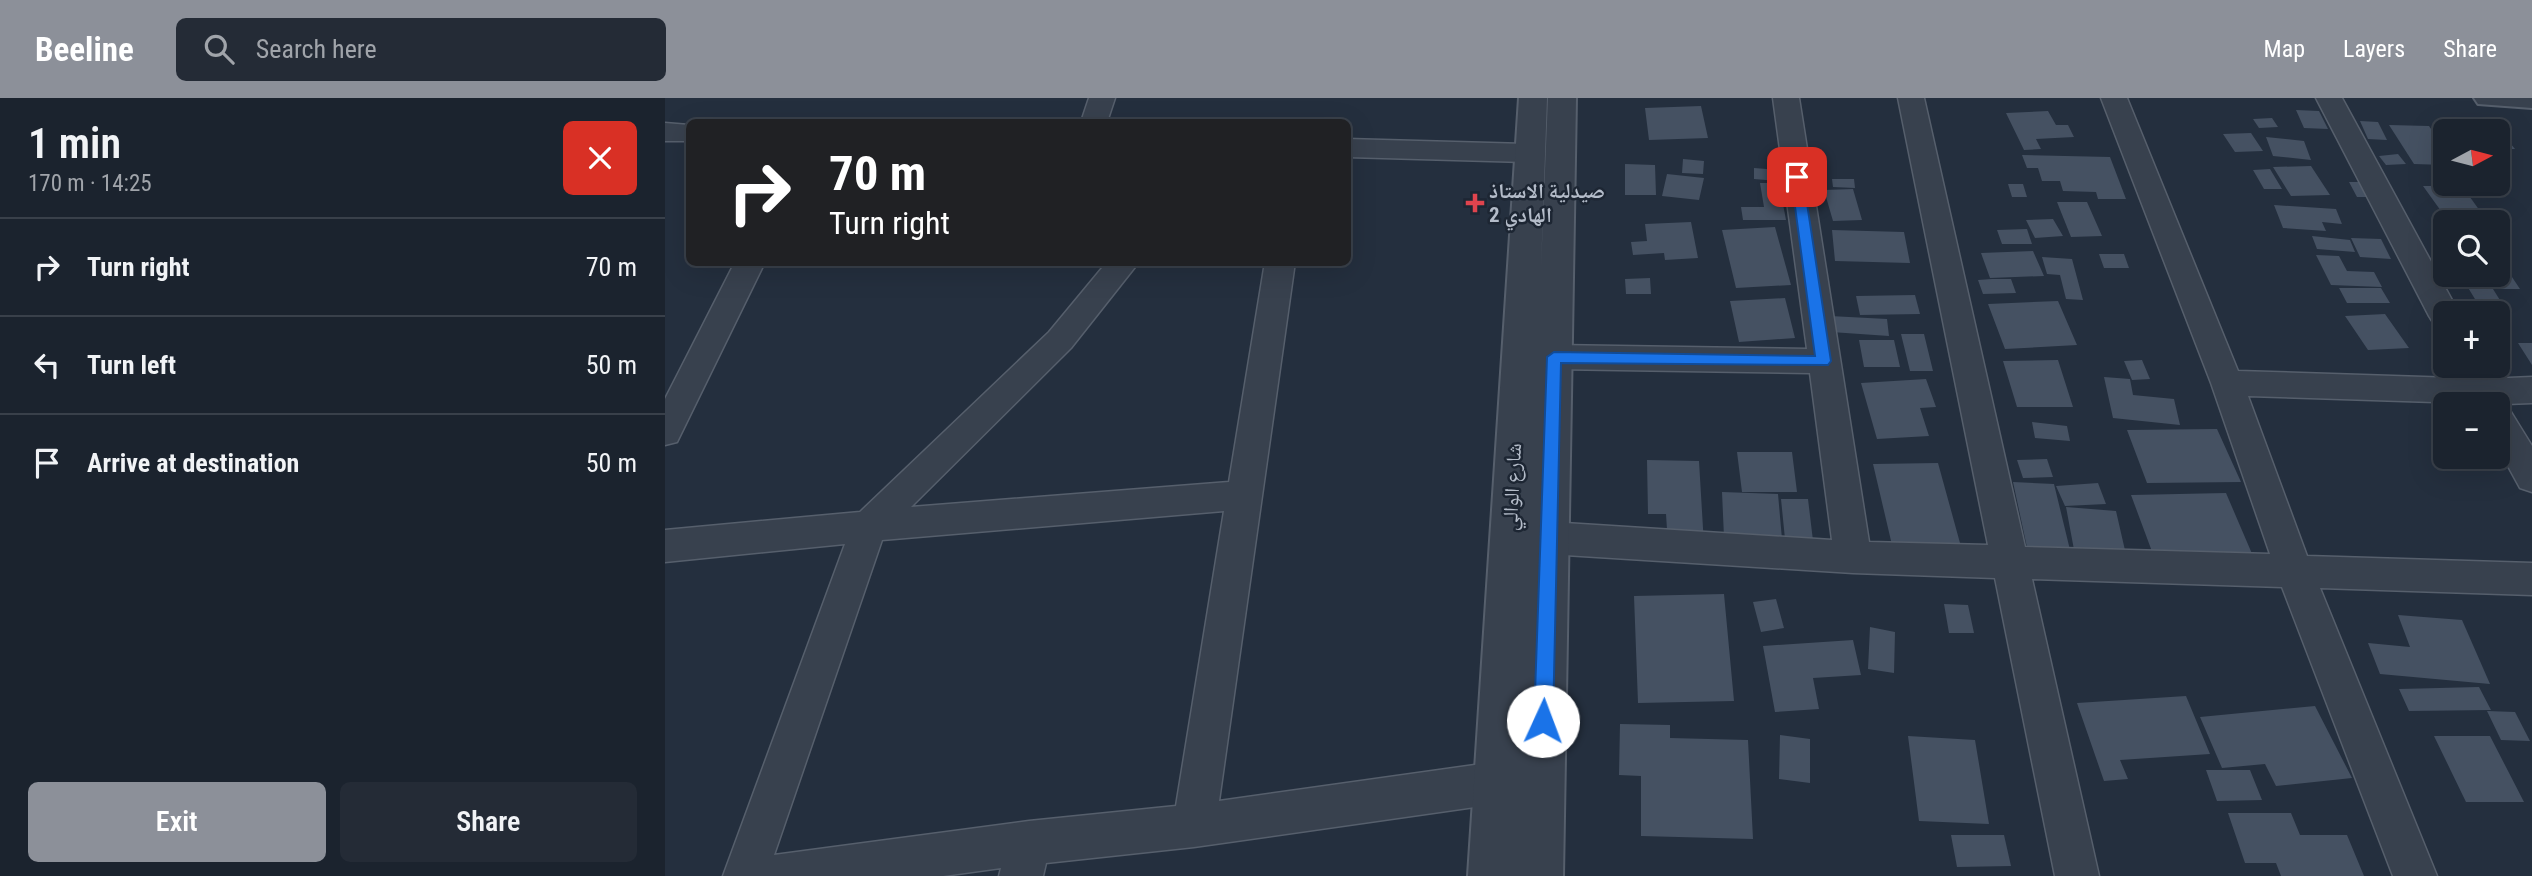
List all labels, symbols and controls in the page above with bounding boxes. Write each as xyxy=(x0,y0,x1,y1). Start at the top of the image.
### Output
search box xyxy=(176,18,666,81)
text: Beeline xyxy=(35,30,134,69)
icon: search xyxy=(200,30,238,68)
text: Search here xyxy=(256,34,377,64)
text: Map xyxy=(2264,35,2305,63)
text: Layers xyxy=(2343,35,2405,63)
text: Share xyxy=(2443,35,2497,63)
text: 1 min xyxy=(28,119,121,168)
north arrow xyxy=(2433,119,2509,196)
map controls xyxy=(2433,119,2510,469)
button: close xyxy=(563,121,637,195)
text: 70 m xyxy=(829,145,926,202)
icon: right xyxy=(714,147,805,238)
pin xyxy=(1767,147,1827,207)
icon: arrive xyxy=(1778,158,1816,196)
text: 170 m · 14:25 xyxy=(28,170,152,197)
place label: صيدلية الاستاذ الهادي 2 xyxy=(1489,179,1605,231)
marker: صيدلية الاستاذ الهادي 2 xyxy=(1467,195,1483,211)
text: Turn right xyxy=(829,204,950,242)
button: search xyxy=(2433,210,2510,287)
icon: right xyxy=(28,248,66,286)
text: Turn right xyxy=(87,252,189,282)
text: 70 m xyxy=(586,252,637,282)
button: + xyxy=(2433,301,2510,378)
icon: left xyxy=(28,346,66,384)
text: Turn left xyxy=(87,350,176,380)
text: 50 m xyxy=(586,350,637,380)
button: − xyxy=(2433,392,2510,469)
street label: شارع الوالي xyxy=(1498,442,1531,532)
icon: arrive xyxy=(28,444,66,482)
text: Arrive at destination xyxy=(87,448,299,478)
text: 50 m xyxy=(586,448,637,478)
position arrow xyxy=(1506,684,1580,758)
button: Exit xyxy=(28,782,326,862)
button: Share xyxy=(340,782,637,862)

